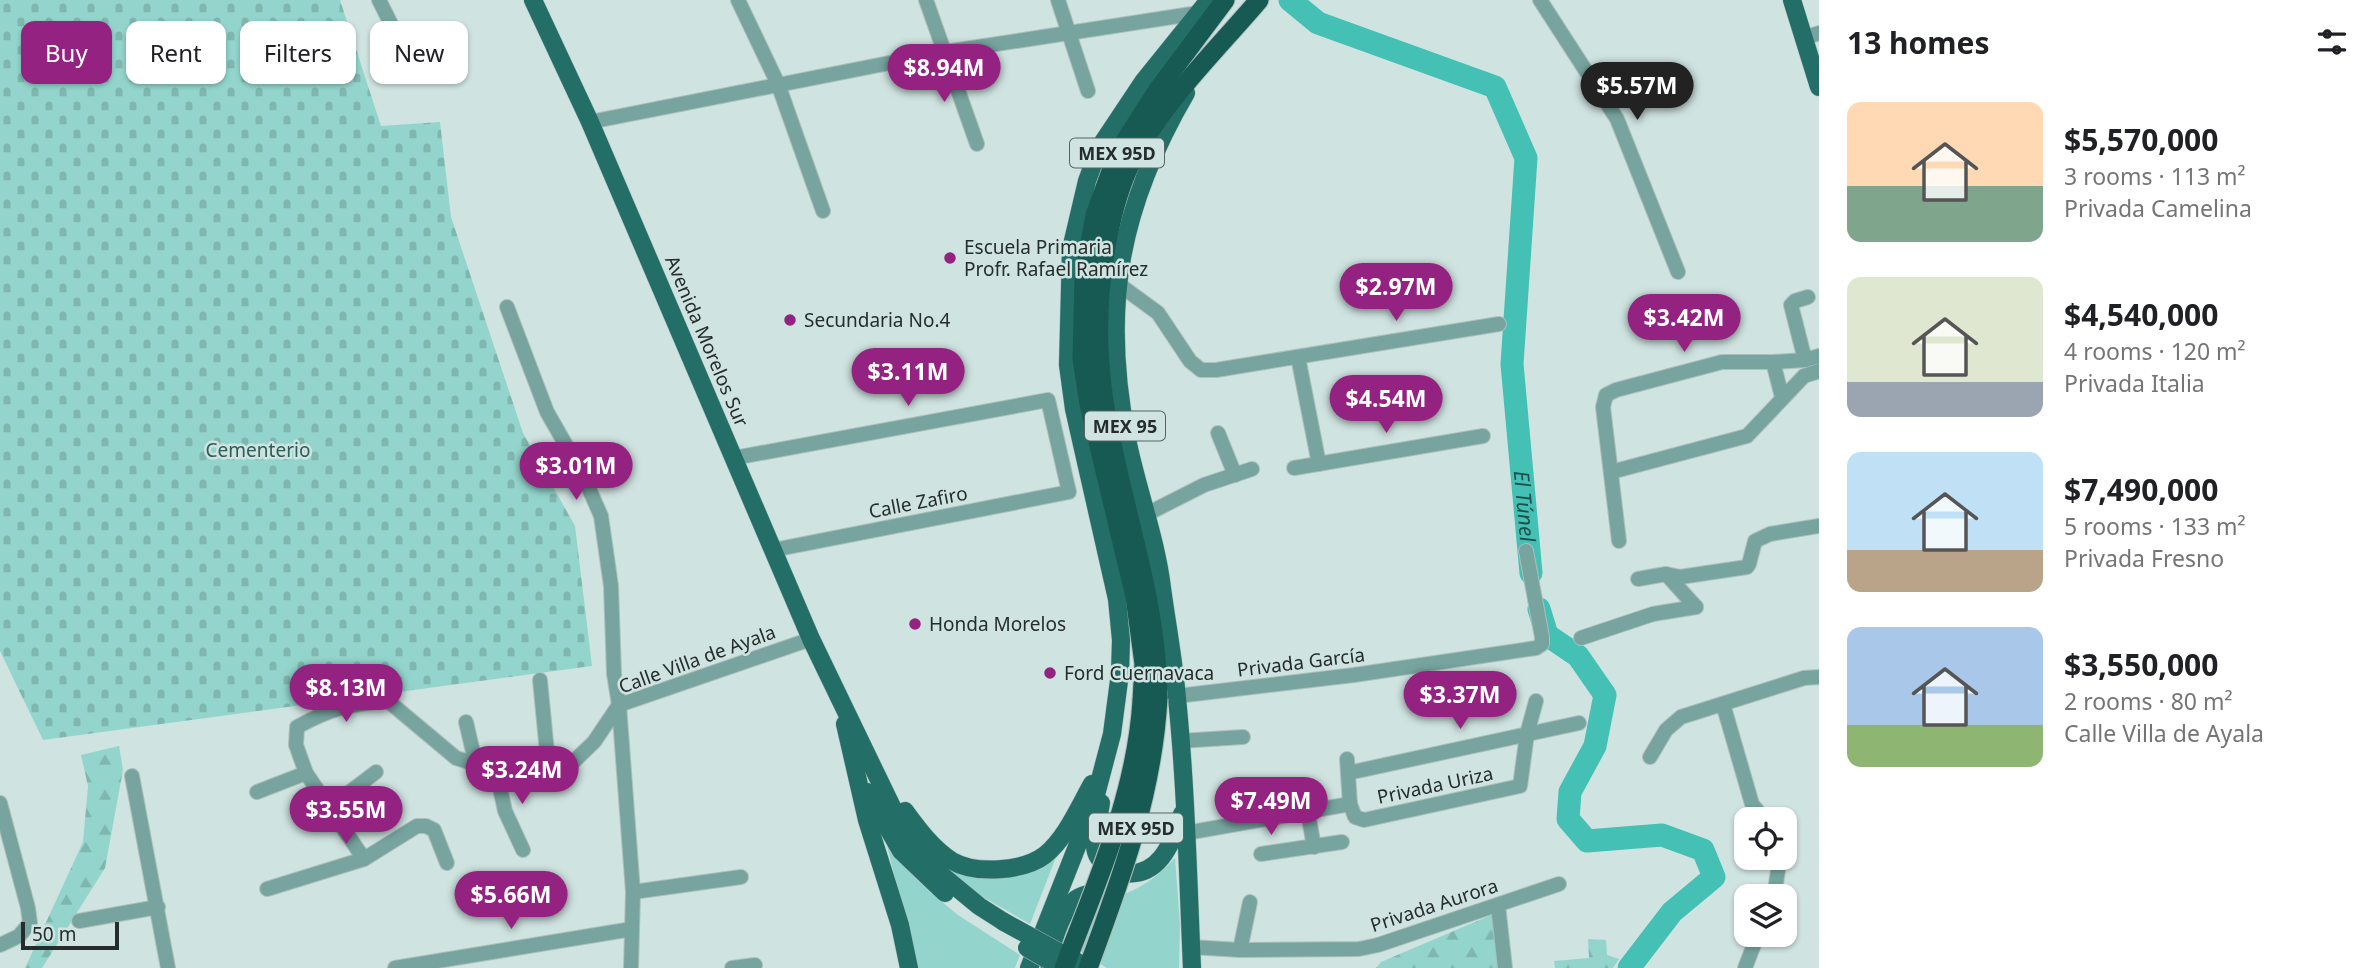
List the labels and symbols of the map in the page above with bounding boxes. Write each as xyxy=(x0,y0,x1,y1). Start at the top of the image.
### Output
pin: $8.94M xyxy=(887,44,1001,104)
pin: $5.57M xyxy=(1580,62,1694,122)
road number: MEX 95D xyxy=(1070,138,1164,168)
place label: Escuela Primaria Profr. Rafael Ramírez xyxy=(964,234,1148,282)
marker: Escuela Primaria Profr. Rafael Ramírez xyxy=(942,250,958,266)
street label: Avenida Morelos Sur xyxy=(659,251,755,431)
pin: $2.97M xyxy=(1339,264,1453,323)
pin: $3.42M xyxy=(1627,294,1741,354)
place label: Secundaria No.4 xyxy=(804,307,950,333)
marker: Secundaria No.4 xyxy=(782,312,798,328)
pin: $3.11M xyxy=(851,348,965,408)
pin: $4.54M xyxy=(1329,376,1443,435)
road number: MEX 95 xyxy=(1085,412,1165,440)
park label: Cementerio xyxy=(206,437,310,463)
pin: $3.01M xyxy=(519,442,633,502)
water label: El Túnel xyxy=(1508,469,1542,543)
street label: Calle Zafiro xyxy=(866,480,970,524)
place label: Honda Morelos xyxy=(929,611,1066,637)
marker: Honda Morelos xyxy=(907,616,923,632)
street label: Calle Villa de Ayala xyxy=(615,619,779,699)
street label: Privada García xyxy=(1236,641,1366,683)
place label: Ford Cuernavaca xyxy=(1064,660,1214,686)
pin: $8.13M xyxy=(289,664,403,724)
marker: Ford Cuernavaca xyxy=(1042,665,1058,681)
pin: $3.37M xyxy=(1403,672,1517,731)
pin: $3.24M xyxy=(465,746,579,806)
street label: Privada Uriza xyxy=(1375,760,1495,810)
pin: $7.49M xyxy=(1214,778,1328,837)
pin: $3.55M xyxy=(289,786,403,846)
road number: MEX 95D xyxy=(1089,814,1183,842)
pin: $5.66M xyxy=(454,872,568,931)
street label: Privada Aurora xyxy=(1367,872,1501,938)
scale bar xyxy=(21,919,119,951)

